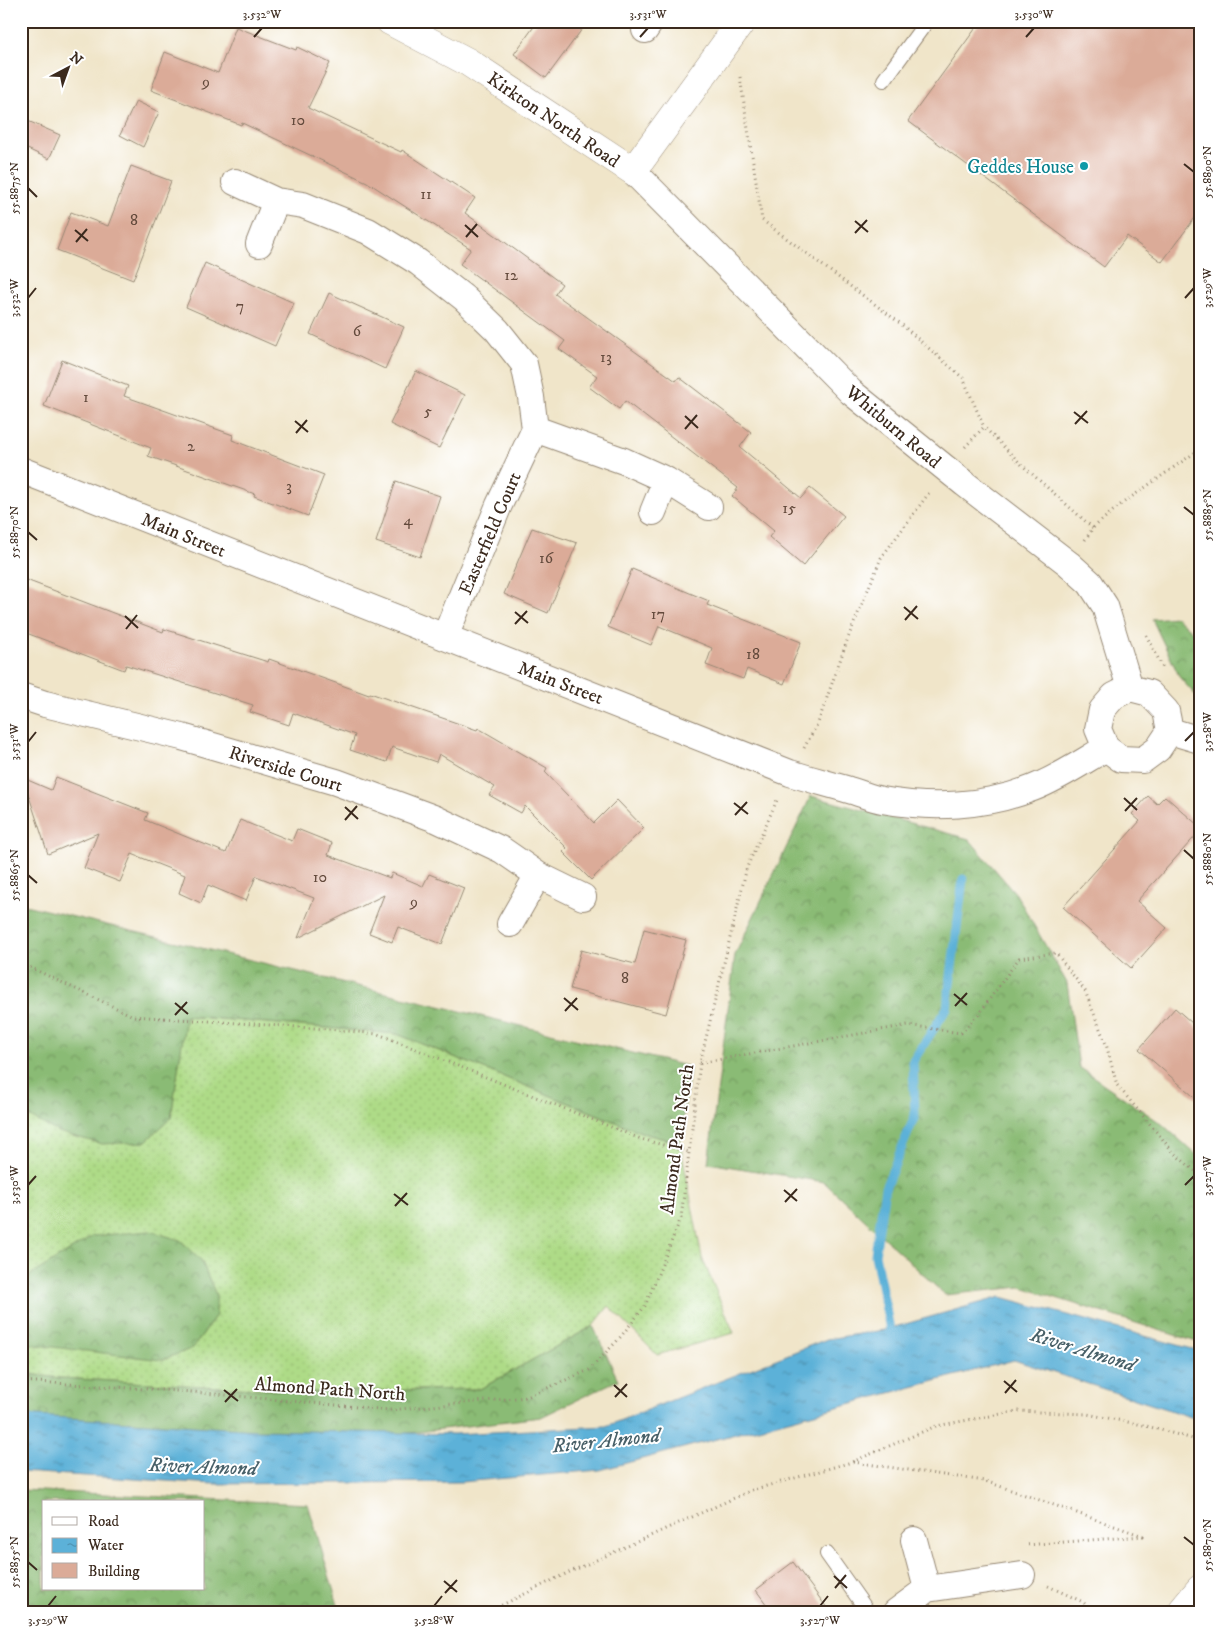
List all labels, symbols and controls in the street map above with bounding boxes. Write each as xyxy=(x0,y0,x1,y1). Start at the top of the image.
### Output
text: 3.532°W xyxy=(243,7,282,22)
text: 3.531°W xyxy=(630,7,667,22)
text: 3.530°W xyxy=(1015,7,1054,22)
north arrow xyxy=(42,42,92,92)
text: N xyxy=(66,48,86,70)
street label: Kirkton North Road xyxy=(483,67,624,173)
house number: 9 xyxy=(201,72,210,92)
house number: 10 xyxy=(291,110,305,130)
text: 55.8890°N xyxy=(1200,146,1215,198)
place label: Geddes House xyxy=(967,156,1074,179)
marker: Geddes House xyxy=(1078,160,1090,172)
text: 55.8875°N xyxy=(7,162,22,214)
house number: 11 xyxy=(420,184,432,204)
house number: 8 xyxy=(130,210,138,230)
house number: 12 xyxy=(504,265,518,285)
text: 3.529°W xyxy=(1200,267,1215,308)
text: 3.532°W xyxy=(7,278,22,317)
house number: 7 xyxy=(236,296,244,316)
house number: 6 xyxy=(353,321,362,341)
house number: 13 xyxy=(600,347,612,367)
street label: Whitburn Road xyxy=(840,380,946,474)
house number: 1 xyxy=(83,387,89,407)
house number: 5 xyxy=(424,401,432,421)
house number: 2 xyxy=(187,436,195,456)
street label: Easterfield Court xyxy=(454,469,527,598)
house number: 3 xyxy=(286,476,292,496)
text: 55.8885°N xyxy=(1200,489,1215,541)
house number: 15 xyxy=(782,498,796,518)
text: 55.8870°N xyxy=(7,505,22,558)
street label: Main Street xyxy=(138,508,229,563)
house number: 4 xyxy=(403,510,413,530)
house number: 16 xyxy=(539,548,554,568)
house number: 17 xyxy=(651,604,665,624)
house number: 18 xyxy=(746,644,760,664)
street label: Main Street xyxy=(515,657,606,710)
text: 3.528°W xyxy=(1200,711,1215,752)
text: 3.531°W xyxy=(7,723,22,760)
street label: Riverside Court xyxy=(226,741,345,798)
text: 55.8880°N xyxy=(1200,833,1215,885)
text: 55.8865°N xyxy=(7,849,22,901)
house number: 10 xyxy=(313,867,327,887)
house number: 9 xyxy=(409,892,418,912)
house number: 8 xyxy=(621,968,629,988)
street label: Almond Path North xyxy=(656,1063,699,1216)
text: 3.527°W xyxy=(1200,1155,1215,1196)
text: 3.530°W xyxy=(7,1165,22,1204)
water label: River Almond xyxy=(1026,1322,1141,1379)
street label: Almond Path North xyxy=(254,1373,406,1406)
water label: River Almond xyxy=(550,1423,665,1460)
water label: River Almond xyxy=(148,1453,261,1482)
legend xyxy=(42,1500,205,1590)
text: Road xyxy=(88,1512,120,1531)
text: 55.8870°N xyxy=(1200,1518,1215,1571)
text: 55.8855°N xyxy=(7,1536,22,1588)
text: Water xyxy=(87,1536,124,1555)
text: Building xyxy=(88,1562,140,1581)
text: 3.529°W xyxy=(28,1613,69,1628)
text: 3.528°W xyxy=(414,1613,455,1628)
text: 3.527°W xyxy=(800,1613,841,1628)

